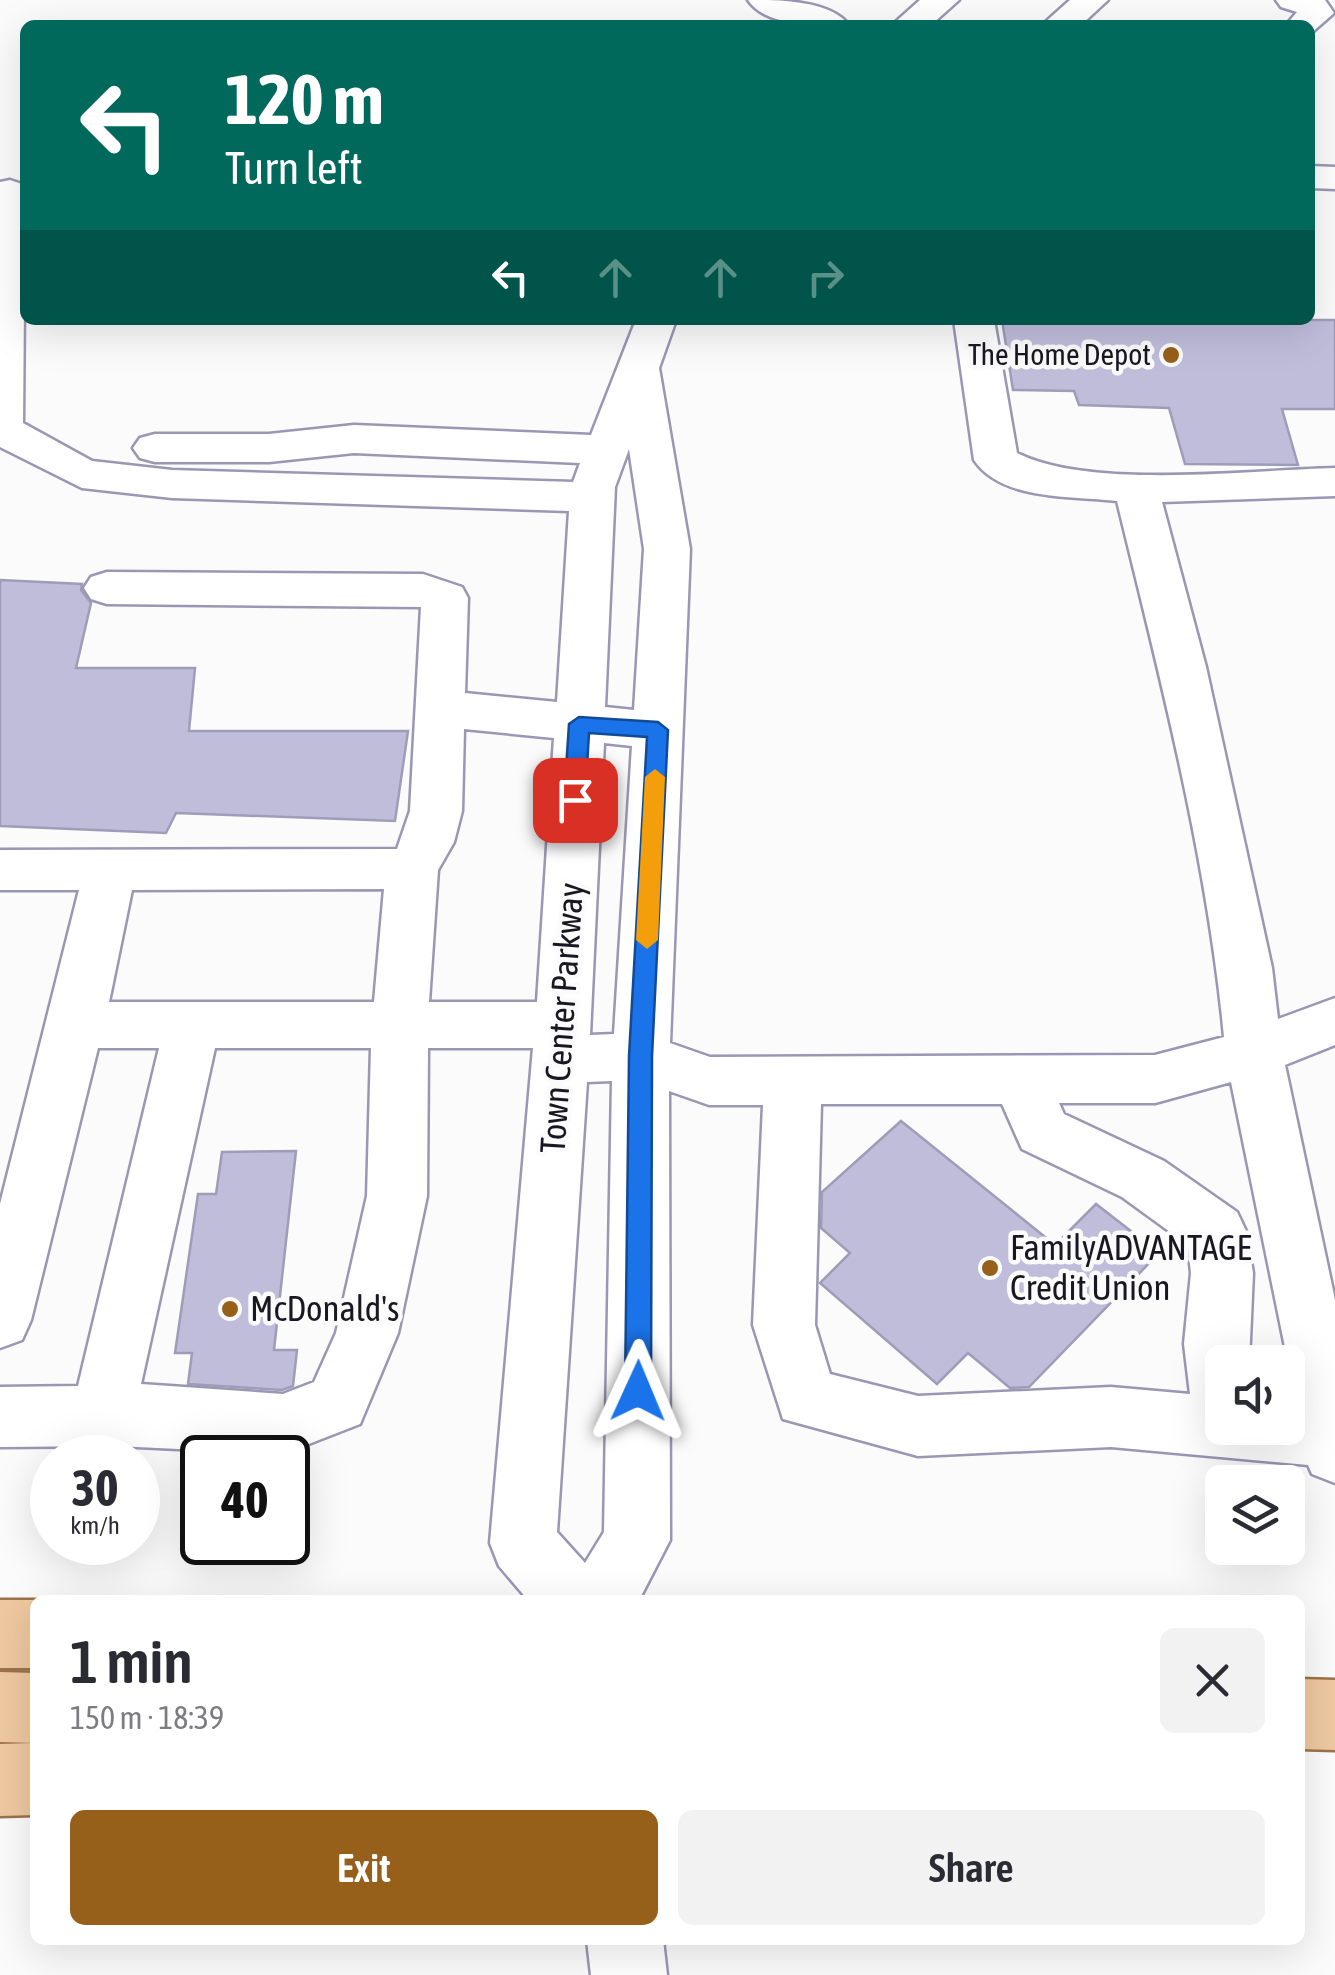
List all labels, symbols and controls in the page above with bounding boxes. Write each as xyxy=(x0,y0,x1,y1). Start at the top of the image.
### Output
text: 120 m xyxy=(225,59,384,139)
icon: left xyxy=(60,60,190,190)
text: Turn left xyxy=(225,142,363,194)
icon: left xyxy=(483,250,538,305)
icon: ahead xyxy=(588,250,643,305)
icon: ahead xyxy=(693,250,748,305)
icon: right xyxy=(798,250,853,305)
place label: The Home Depot xyxy=(968,337,1151,371)
marker: The Home Depot xyxy=(1160,344,1182,366)
pin xyxy=(533,758,618,843)
icon: arrive xyxy=(548,773,603,828)
street label: Town Center Parkway xyxy=(532,881,590,1155)
place label: FamilyADVANTAGE Credit Union xyxy=(1010,1227,1252,1307)
marker: FamilyADVANTAGE Credit Union xyxy=(979,1257,1001,1279)
place label: McDonald's xyxy=(250,1288,399,1328)
marker: McDonald's xyxy=(219,1298,241,1320)
position arrow xyxy=(586,1339,690,1443)
map controls xyxy=(1205,1345,1305,1565)
button: sound xyxy=(1205,1345,1305,1445)
speed limit sign: 40 xyxy=(180,1435,310,1565)
text: 30 xyxy=(71,1459,118,1517)
button: layers xyxy=(1205,1465,1305,1565)
text: km/h xyxy=(70,1511,120,1539)
text: 1 min xyxy=(70,1627,193,1696)
button: close xyxy=(1160,1628,1265,1733)
text: 150 m · 18:39 xyxy=(70,1699,224,1736)
button: Exit xyxy=(70,1810,658,1925)
button: Share xyxy=(678,1810,1265,1925)

